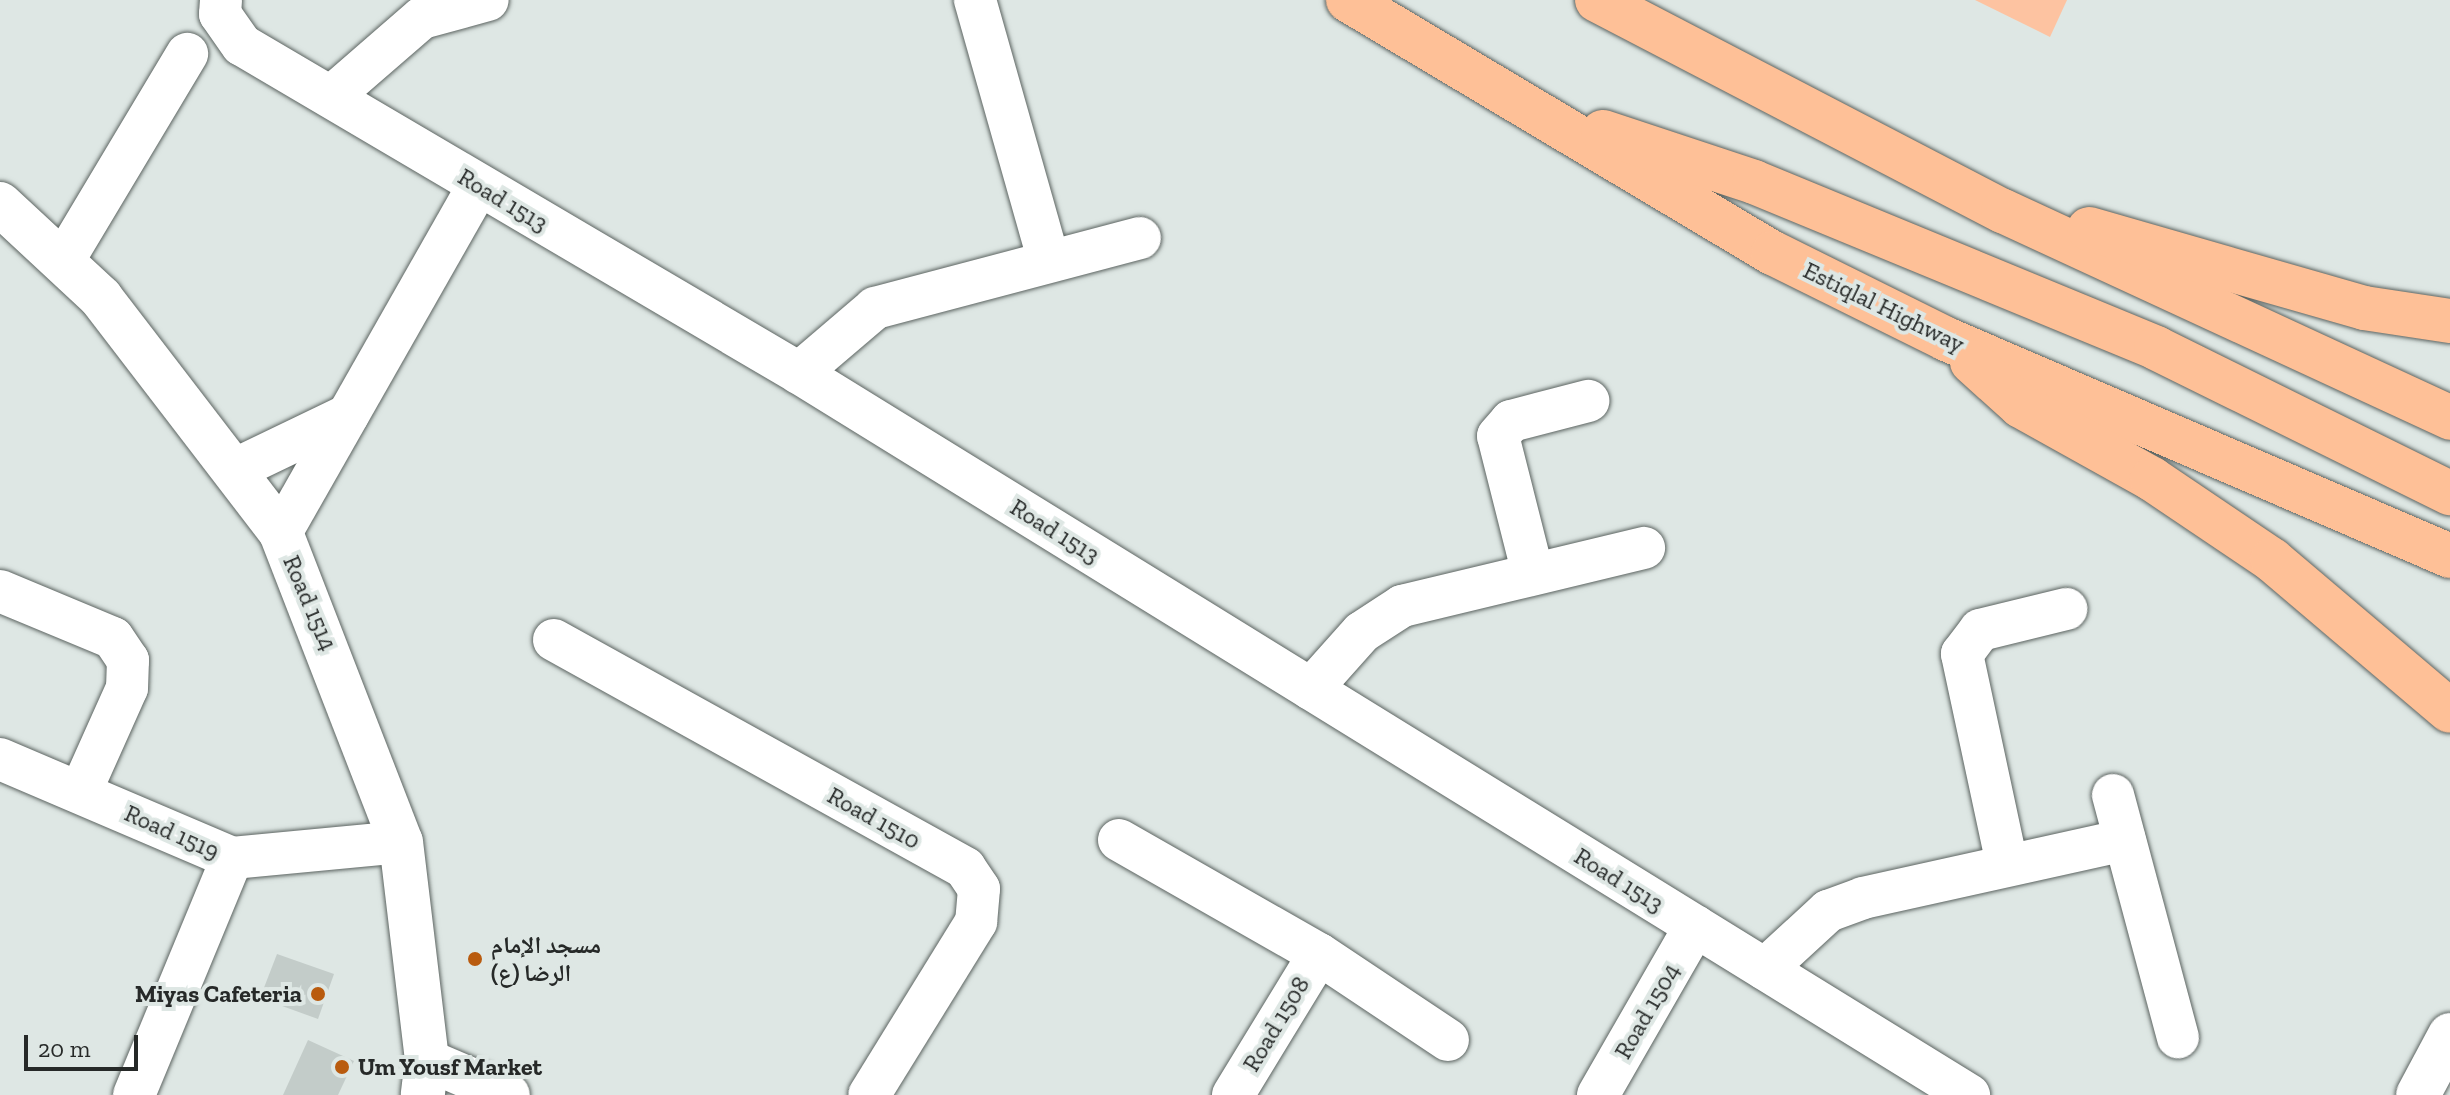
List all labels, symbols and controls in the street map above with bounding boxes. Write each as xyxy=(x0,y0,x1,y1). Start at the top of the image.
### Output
street label: Road 1513 xyxy=(453,162,553,238)
street label: Estiqlal Highway xyxy=(1799,256,1969,358)
street label: Road 1513 xyxy=(1005,492,1105,570)
street label: Road 1514 xyxy=(277,551,343,655)
street label: Road 1510 xyxy=(823,781,925,855)
street label: Road 1519 xyxy=(120,798,224,866)
street label: Road 1513 xyxy=(1569,841,1669,919)
place label: مسجد الإمام الرضا (ع) xyxy=(491,931,601,987)
marker: مسجد الإمام الرضا (ع) xyxy=(466,950,484,968)
street label: Road 1504 xyxy=(1608,958,1686,1064)
street label: Road 1508 xyxy=(1237,971,1315,1077)
place label: Miyas Cafeteria xyxy=(135,980,302,1008)
marker: Miyas Cafeteria xyxy=(309,985,327,1003)
scale bar xyxy=(28,1019,142,1069)
text: 20 m xyxy=(38,1034,90,1063)
place label: Um Yousf Market xyxy=(358,1053,543,1081)
marker: Um Yousf Market xyxy=(333,1058,351,1076)

